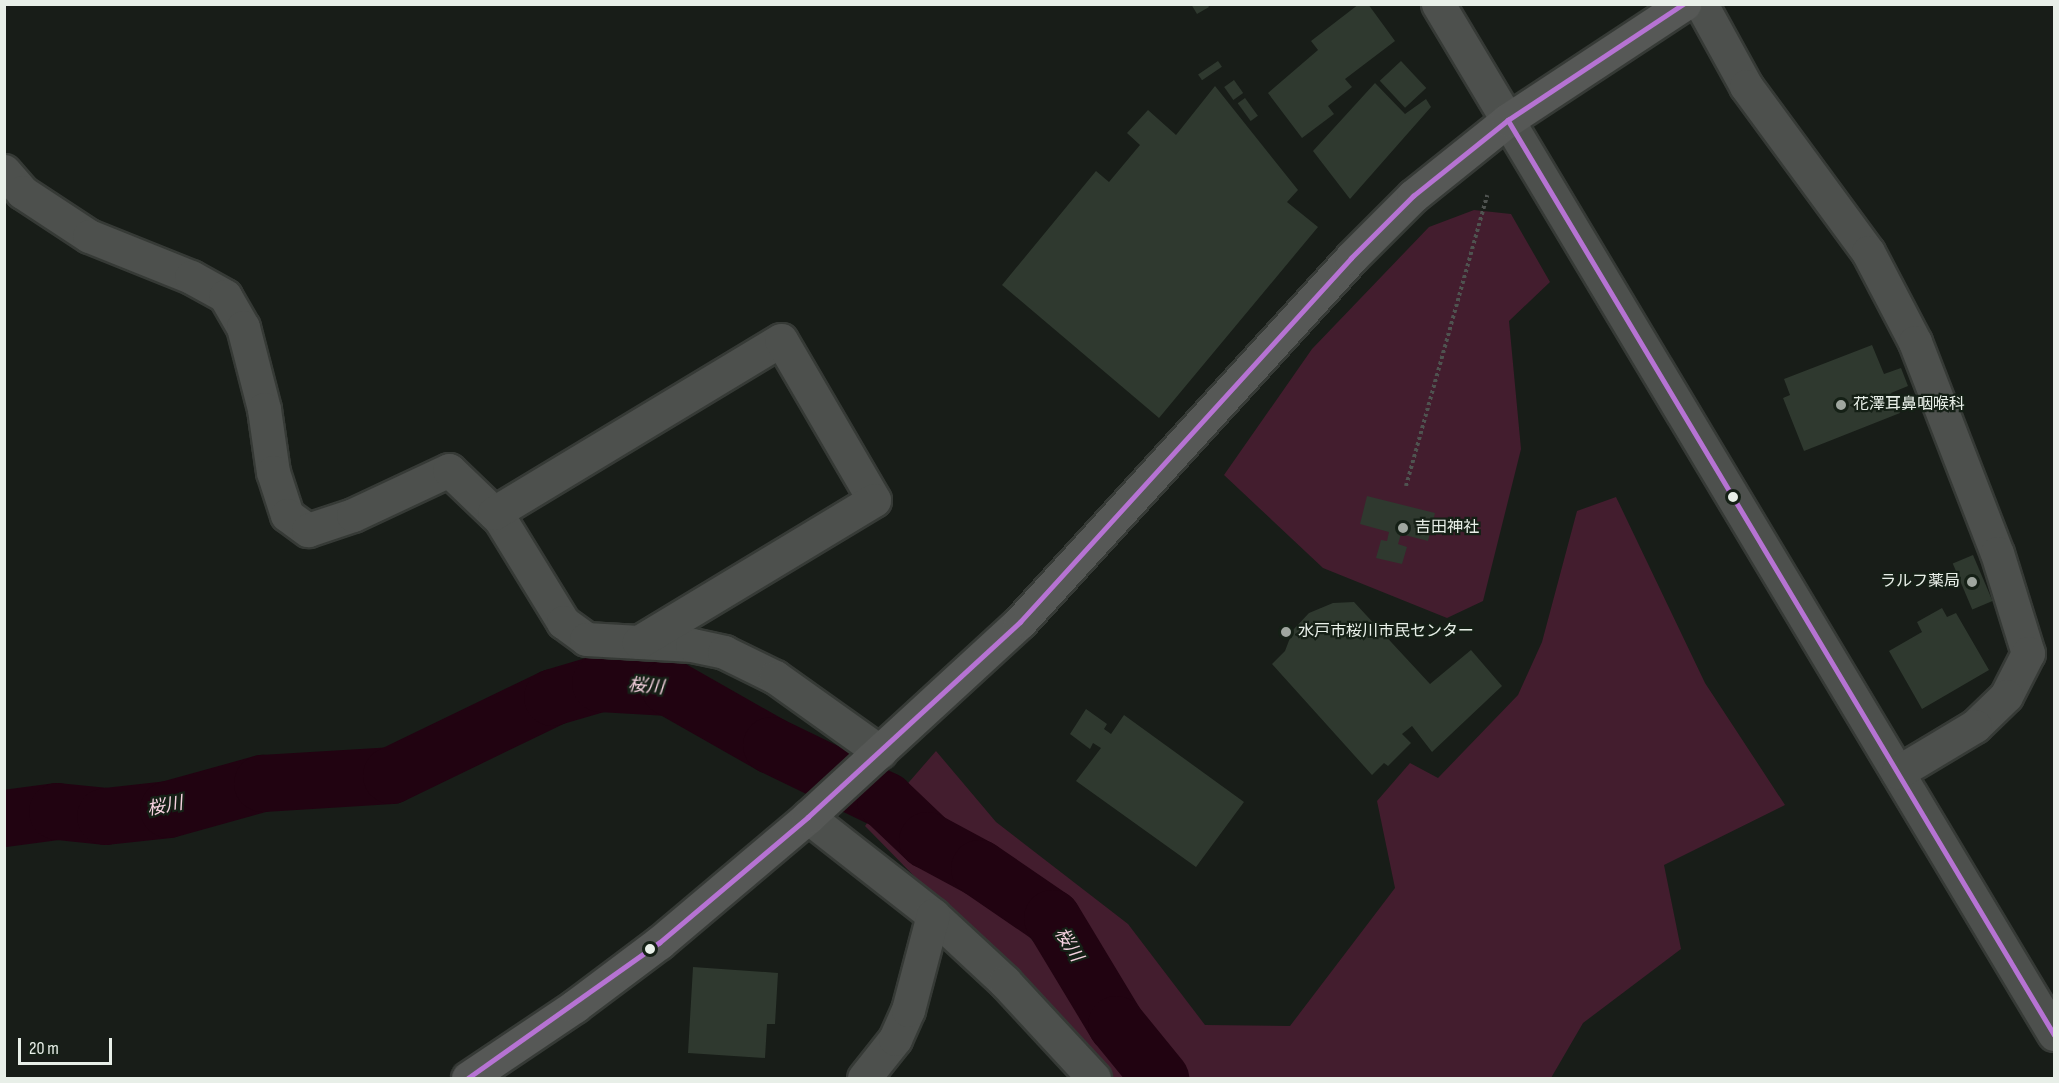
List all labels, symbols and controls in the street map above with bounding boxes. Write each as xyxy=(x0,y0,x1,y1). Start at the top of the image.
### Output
place label: 花澤耳鼻咽喉科 xyxy=(1853,395,1965,415)
marker: 花澤耳鼻咽喉科 xyxy=(1834,398,1848,412)
unlabelled marker xyxy=(1727,491,1739,503)
place label: 吉田神社 xyxy=(1415,518,1479,538)
marker: 吉田神社 xyxy=(1396,521,1410,535)
place label: ラルフ薬局 xyxy=(1880,572,1960,592)
marker: ラルフ薬局 xyxy=(1965,575,1979,589)
place label: 水戸市桜川市民センター xyxy=(1298,622,1474,642)
marker: 水戸市桜川市民センター xyxy=(1279,625,1293,639)
water label: 桜川 xyxy=(627,675,665,699)
water label: 桜川 xyxy=(145,793,185,821)
water label: 桜川 xyxy=(1049,924,1087,966)
unlabelled marker xyxy=(644,943,656,955)
scale bar xyxy=(21,1026,116,1064)
text: 20 m xyxy=(29,1038,59,1059)

